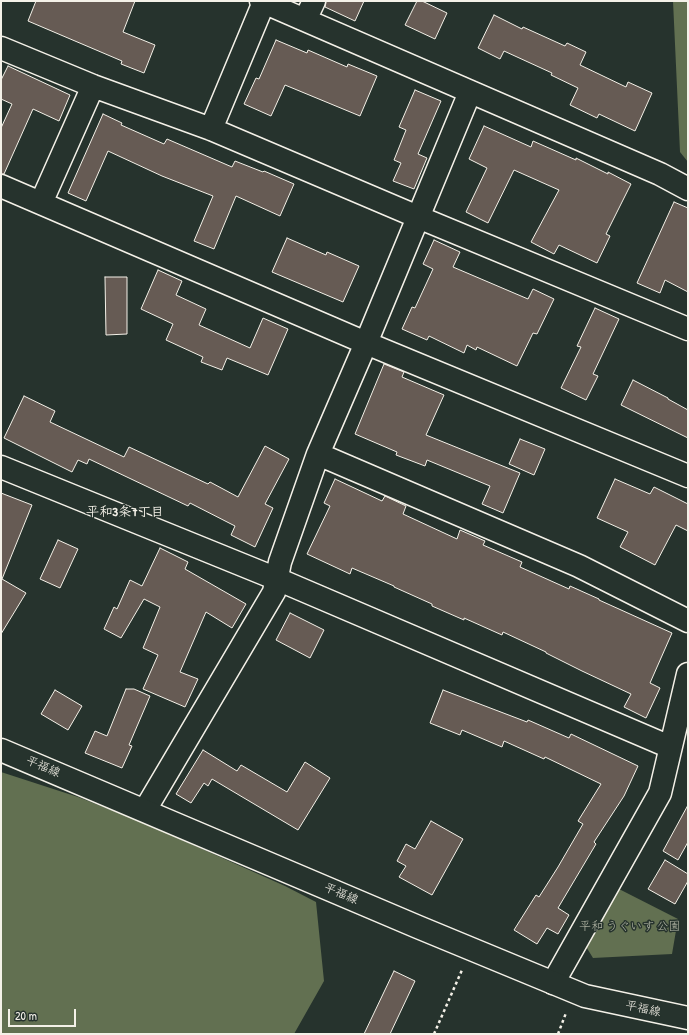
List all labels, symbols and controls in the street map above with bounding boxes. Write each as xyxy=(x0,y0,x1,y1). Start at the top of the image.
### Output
district label: 平和3条7丁目 xyxy=(86,505,164,521)
street label: 平福線 xyxy=(24,753,62,781)
street label: 平福線 xyxy=(322,880,360,908)
park label: 平和 うぐいす 公園 xyxy=(579,920,681,934)
street label: 平福線 xyxy=(624,998,662,1020)
scale bar xyxy=(10,1001,78,1027)
text: 20 m xyxy=(15,1007,37,1024)

